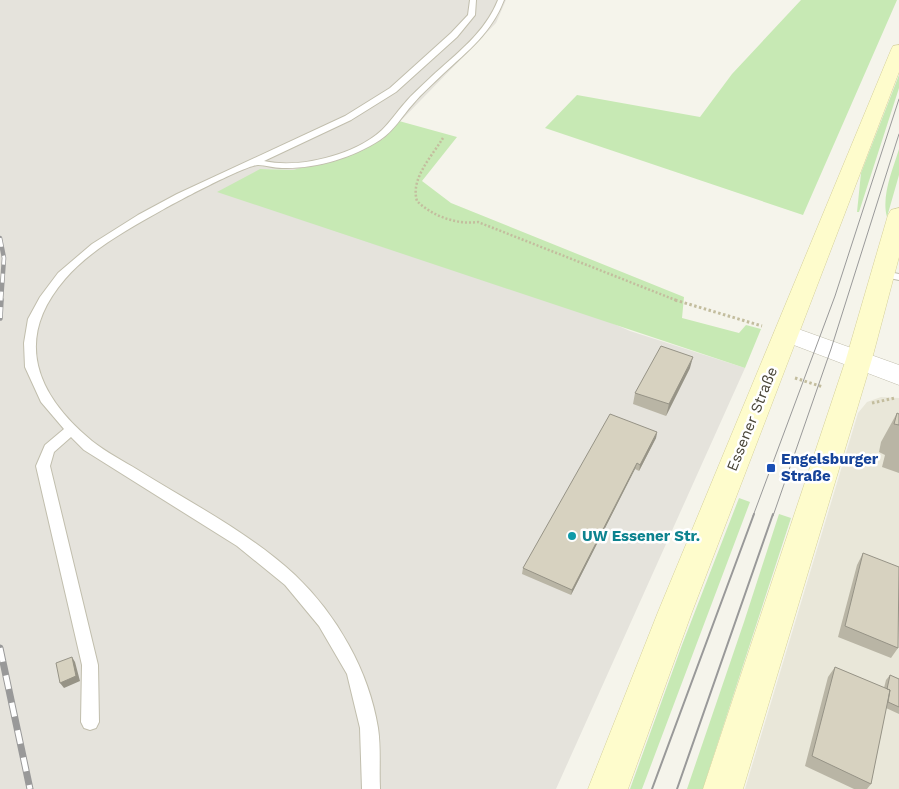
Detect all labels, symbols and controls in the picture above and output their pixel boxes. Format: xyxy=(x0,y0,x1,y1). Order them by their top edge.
street label: Essener Straße xyxy=(723,364,781,474)
place label: Engelsburger Straße xyxy=(781,450,879,485)
marker: Engelsburger Straße xyxy=(765,462,777,474)
place label: UW Essener Str. xyxy=(582,527,700,545)
marker: UW Essener Str. xyxy=(566,530,578,542)

